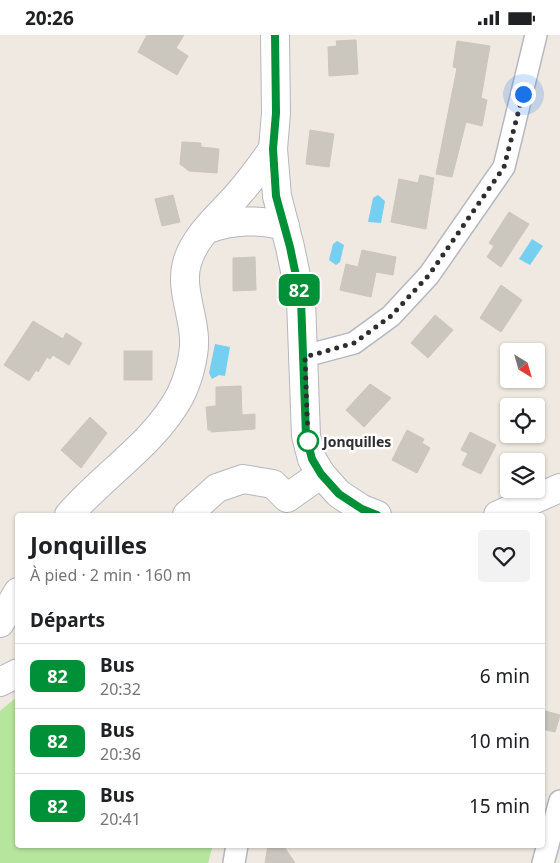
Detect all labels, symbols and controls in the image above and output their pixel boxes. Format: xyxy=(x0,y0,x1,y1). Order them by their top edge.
text: 20:26 xyxy=(25,5,74,31)
your location xyxy=(511,82,536,107)
line badge: 82 xyxy=(276,274,322,306)
text: 82 xyxy=(289,278,309,302)
north arrow xyxy=(500,343,545,387)
map controls xyxy=(500,343,545,498)
button: locate xyxy=(500,398,545,443)
marker: Jonquilles xyxy=(297,430,319,452)
place label: Jonquilles xyxy=(321,432,391,451)
button: layers xyxy=(500,453,545,498)
text: Jonquilles xyxy=(30,528,147,561)
button: heart xyxy=(478,530,530,582)
text: À pied · 2 min · 160 m xyxy=(30,564,191,586)
text: Départs xyxy=(30,607,105,633)
text: Bus xyxy=(100,652,135,678)
text: 6 min xyxy=(480,663,530,689)
text: 82 xyxy=(47,664,68,688)
text: 20:32 xyxy=(100,678,141,700)
text: Bus xyxy=(100,717,135,743)
text: 10 min xyxy=(469,728,530,754)
text: 82 xyxy=(47,729,68,753)
text: 20:36 xyxy=(100,743,141,765)
text: Bus xyxy=(100,782,135,808)
text: 15 min xyxy=(469,793,530,819)
text: 82 xyxy=(47,794,68,818)
text: 20:41 xyxy=(100,808,141,830)

